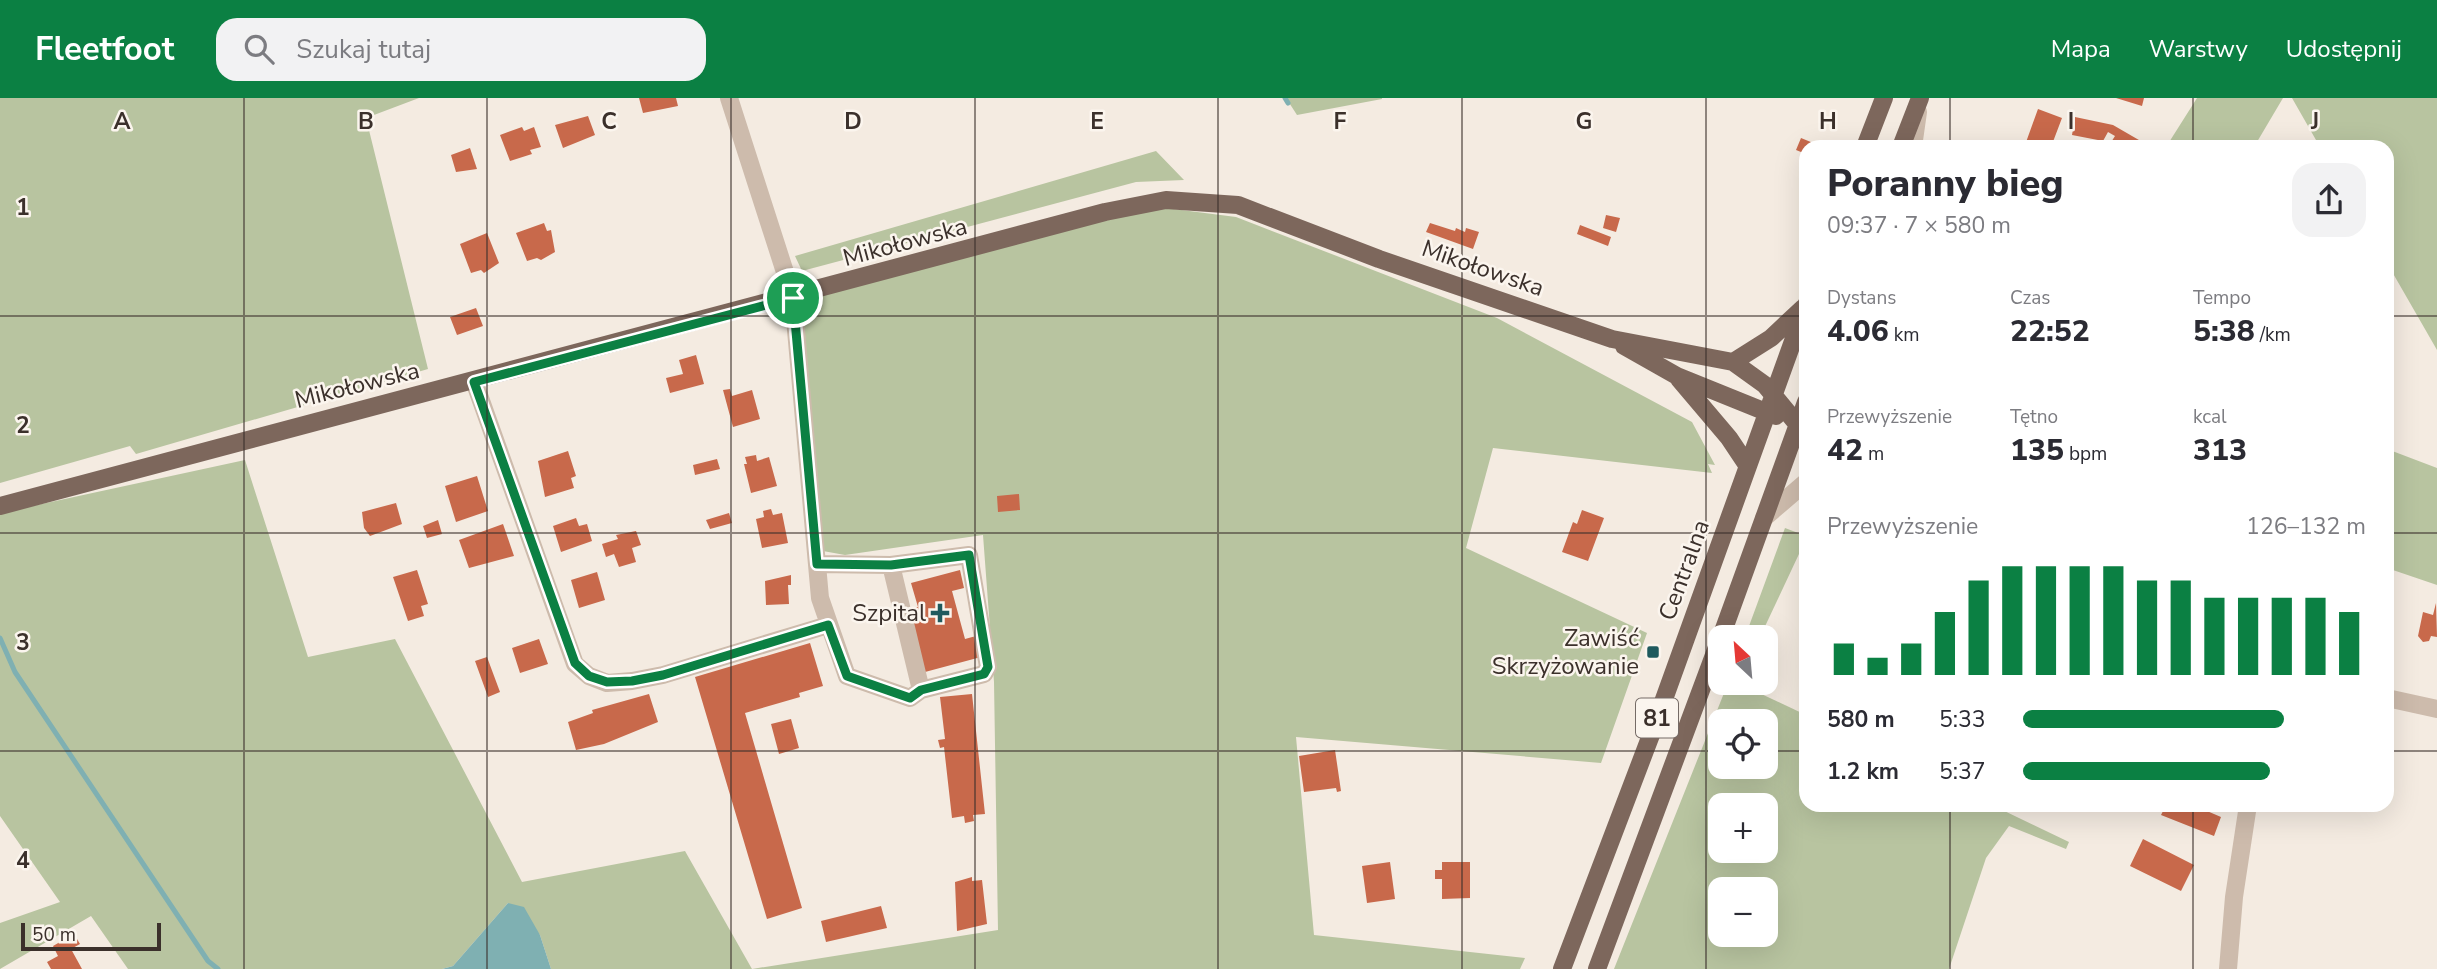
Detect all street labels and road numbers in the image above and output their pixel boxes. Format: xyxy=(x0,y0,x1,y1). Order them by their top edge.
street label: Mikołowska xyxy=(839,210,971,274)
street label: Mikołowska xyxy=(1418,232,1548,304)
street label: Mikołowska xyxy=(291,354,423,416)
street label: Centralna xyxy=(1651,515,1717,625)
road number: 81 xyxy=(1636,698,1678,738)

